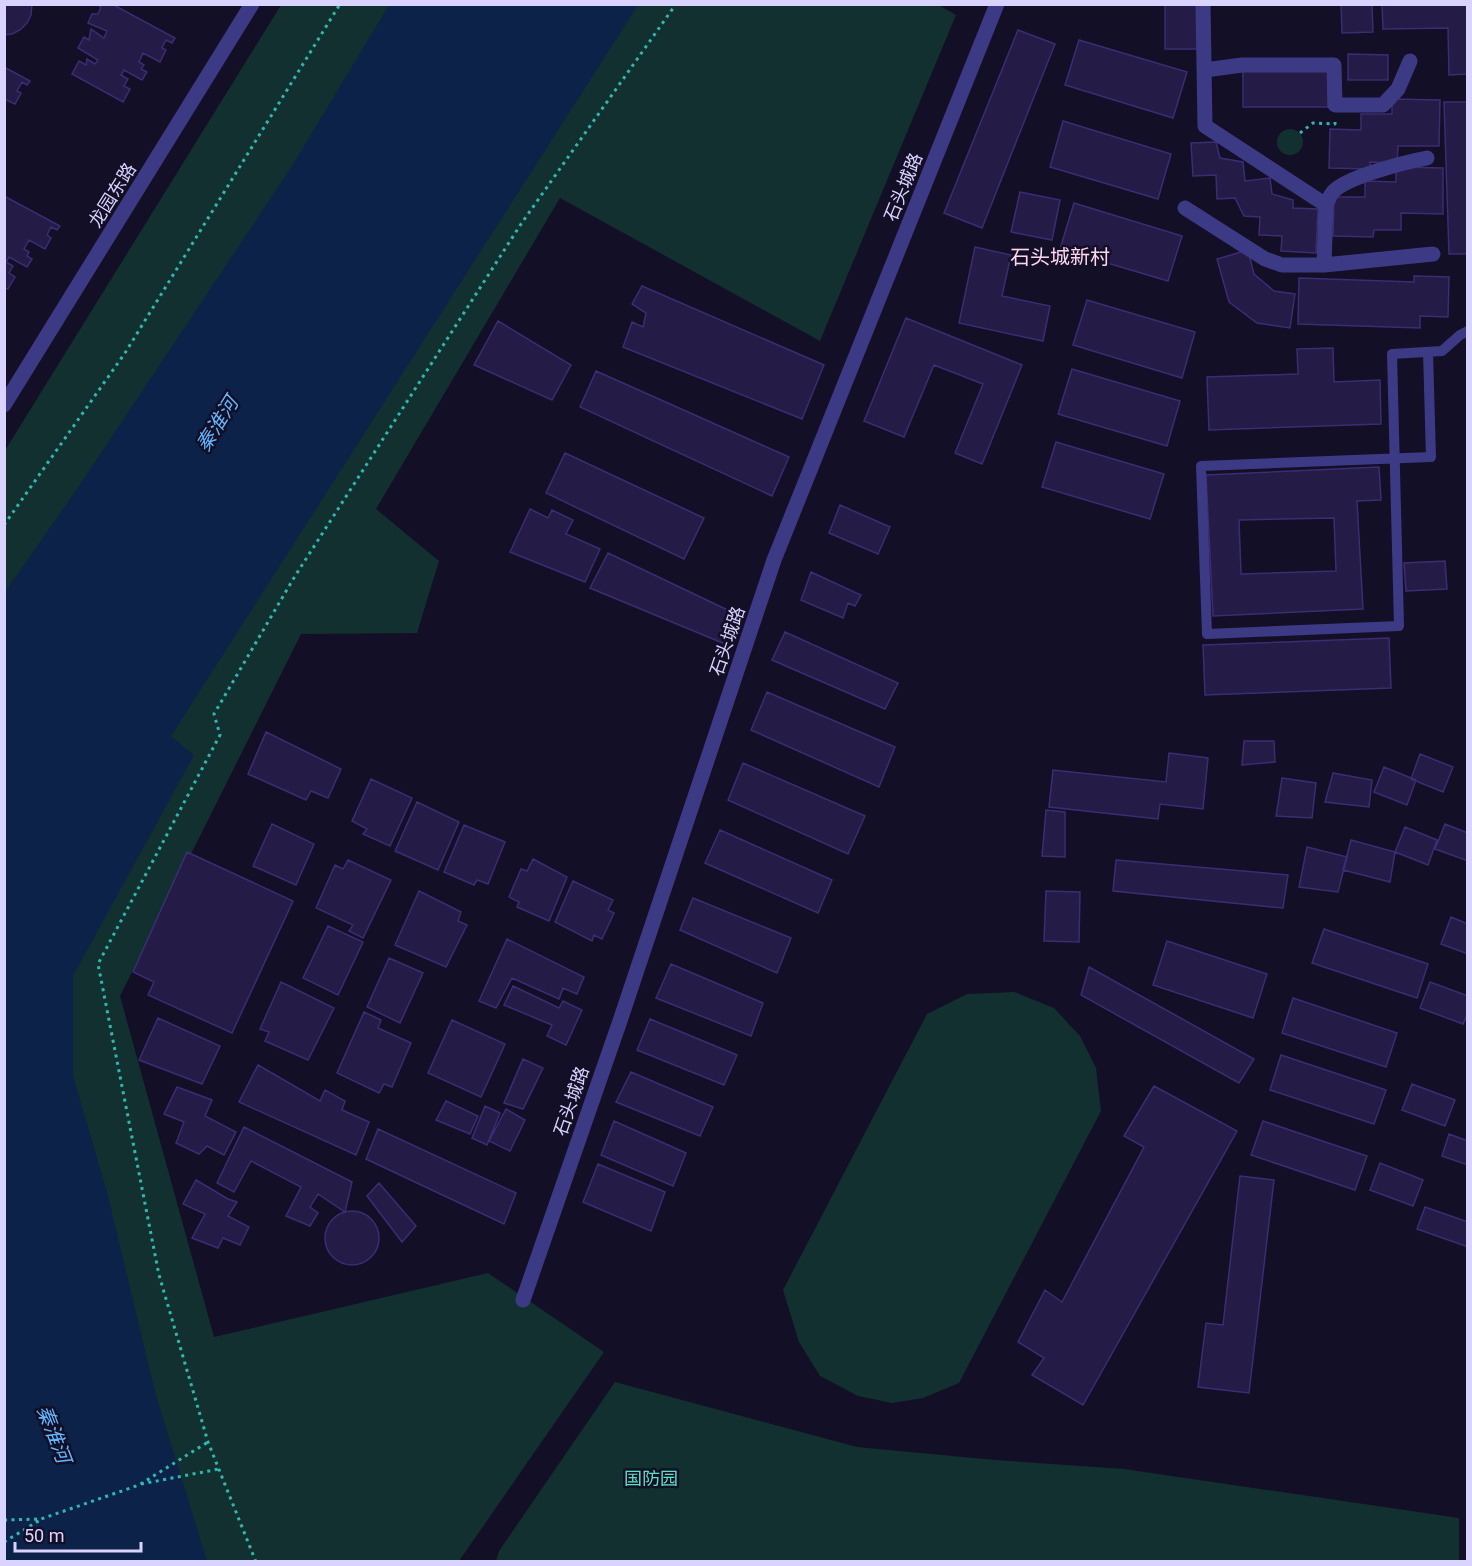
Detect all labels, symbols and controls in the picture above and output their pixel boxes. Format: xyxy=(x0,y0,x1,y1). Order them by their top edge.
street label: 石头城路 xyxy=(880,150,926,224)
street label: 龙园东路 xyxy=(84,159,140,231)
district label: 石头城新村 xyxy=(1010,245,1110,269)
water label: 秦淮河 xyxy=(191,389,245,456)
street label: 石头城路 xyxy=(705,604,749,678)
street label: 石头城路 xyxy=(549,1064,593,1138)
water label: 秦淮河 xyxy=(32,1402,77,1470)
park label: 国防园 xyxy=(624,1468,678,1489)
scale bar xyxy=(15,1515,141,1553)
text: 50 m xyxy=(24,1525,64,1546)

